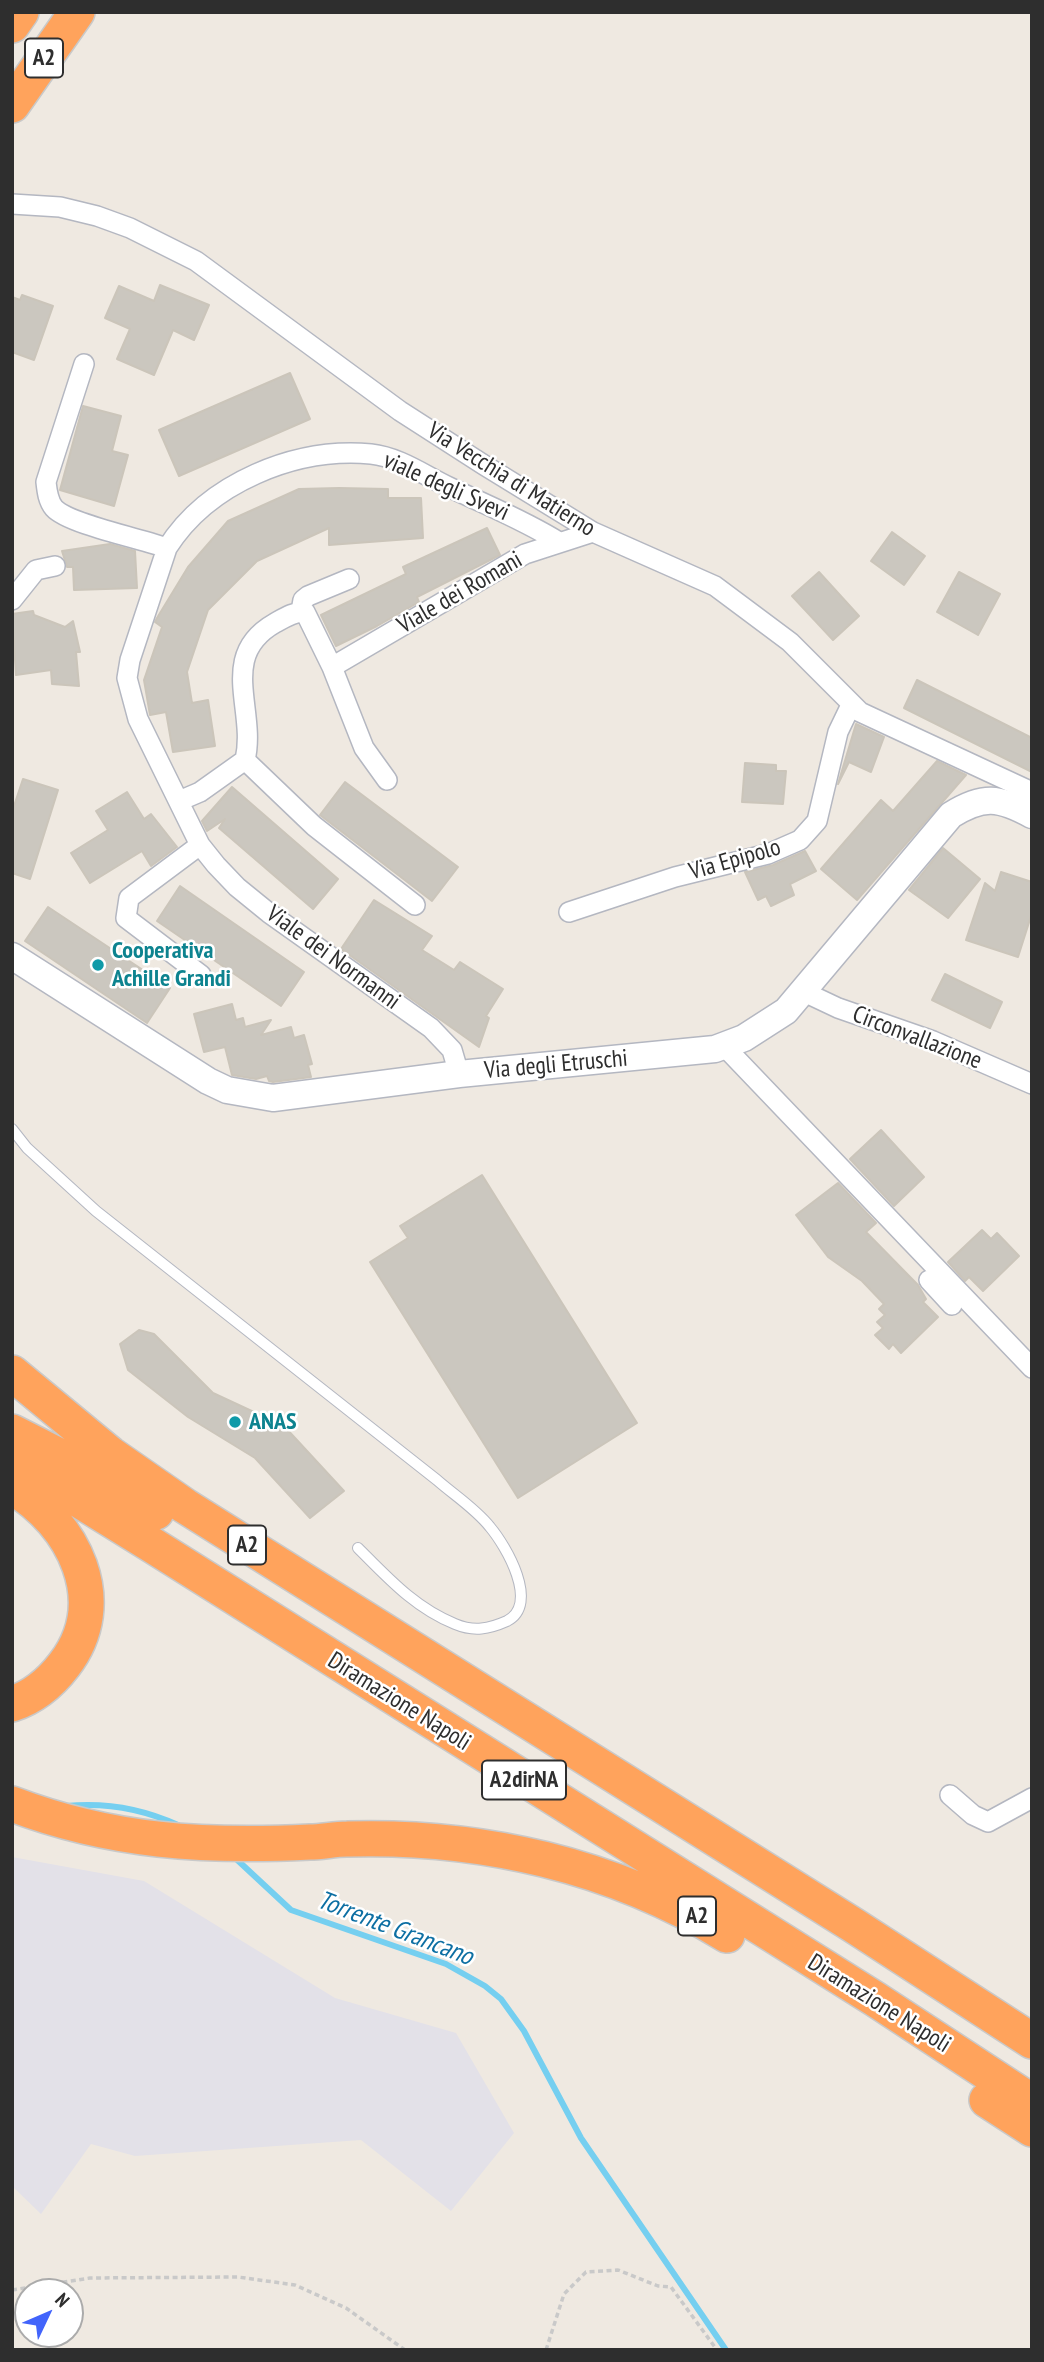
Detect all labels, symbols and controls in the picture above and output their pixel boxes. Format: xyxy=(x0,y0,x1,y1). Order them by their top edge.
road number: A2 xyxy=(25,39,63,78)
street label: Via Vecchia di Matierno xyxy=(422,417,600,543)
street label: viale degli Svevi xyxy=(379,446,513,528)
street label: Viale dei Romani xyxy=(393,546,527,640)
street label: Via Epipolo xyxy=(686,833,784,887)
street label: Viale dei Normanni xyxy=(260,900,406,1016)
place label: Cooperativa Achille Grandi xyxy=(112,937,231,993)
marker: Cooperativa Achille Grandi xyxy=(90,957,106,973)
street label: Circonvallazione xyxy=(848,1000,986,1076)
street label: Via degli Etruschi xyxy=(483,1044,629,1086)
place label: ANAS xyxy=(249,1408,297,1436)
marker: ANAS xyxy=(227,1414,243,1430)
road number: A2 xyxy=(228,1526,266,1564)
street label: Diramazione Napoli xyxy=(322,1647,476,1757)
road number: A2dirNA xyxy=(482,1760,566,1800)
water label: Torrente Grancano xyxy=(313,1885,477,1973)
road number: A2 xyxy=(678,1896,716,1936)
street label: Diramazione Napoli xyxy=(802,1949,956,2059)
north arrow xyxy=(14,2278,84,2348)
text: N xyxy=(50,2288,75,2312)

